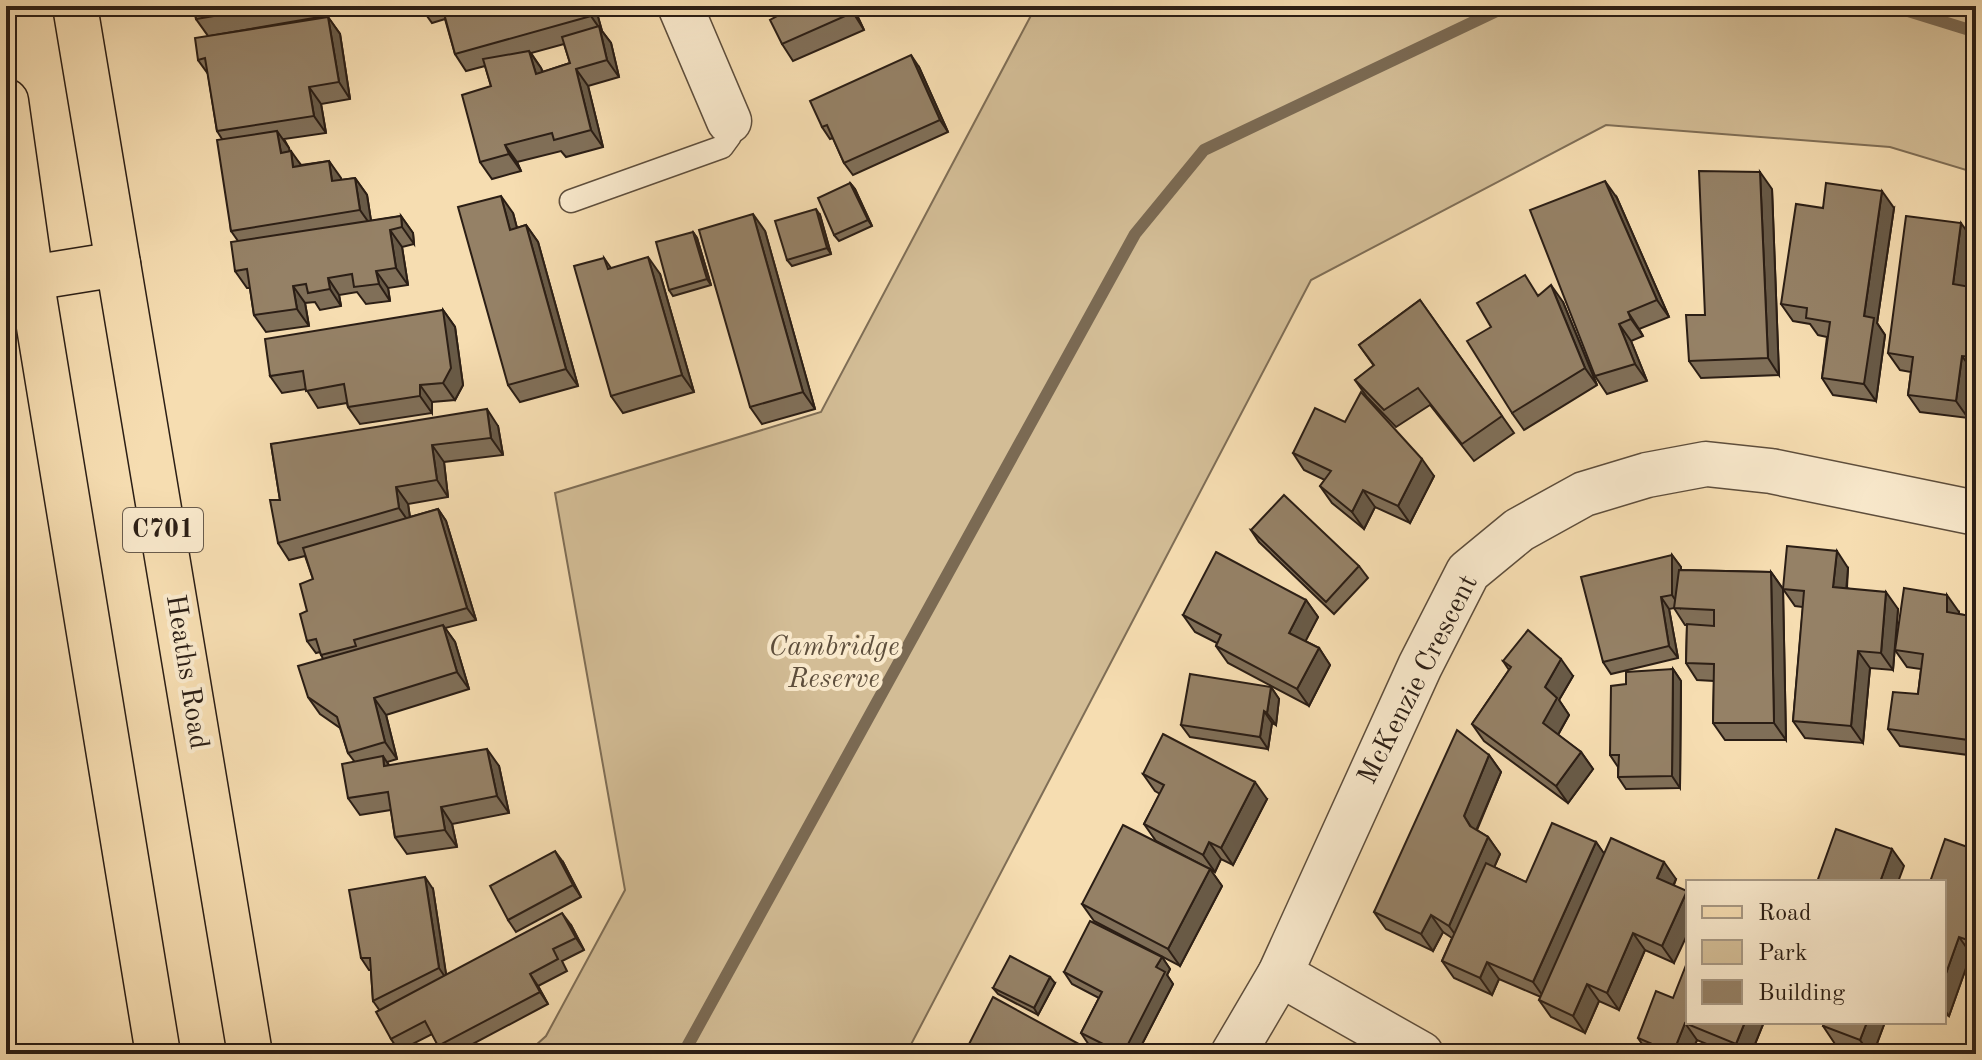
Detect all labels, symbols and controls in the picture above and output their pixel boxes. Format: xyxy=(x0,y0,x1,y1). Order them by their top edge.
road number: C701 xyxy=(123,508,203,552)
street label: McKenzie Crescent xyxy=(1354,571,1484,789)
street label: Heaths Road xyxy=(160,593,212,751)
park label: Cambridge Reserve xyxy=(769,634,899,694)
legend xyxy=(1686,880,1946,1024)
text: Road xyxy=(1758,902,1811,926)
text: Park xyxy=(1758,942,1807,966)
text: Building xyxy=(1758,982,1845,1006)

